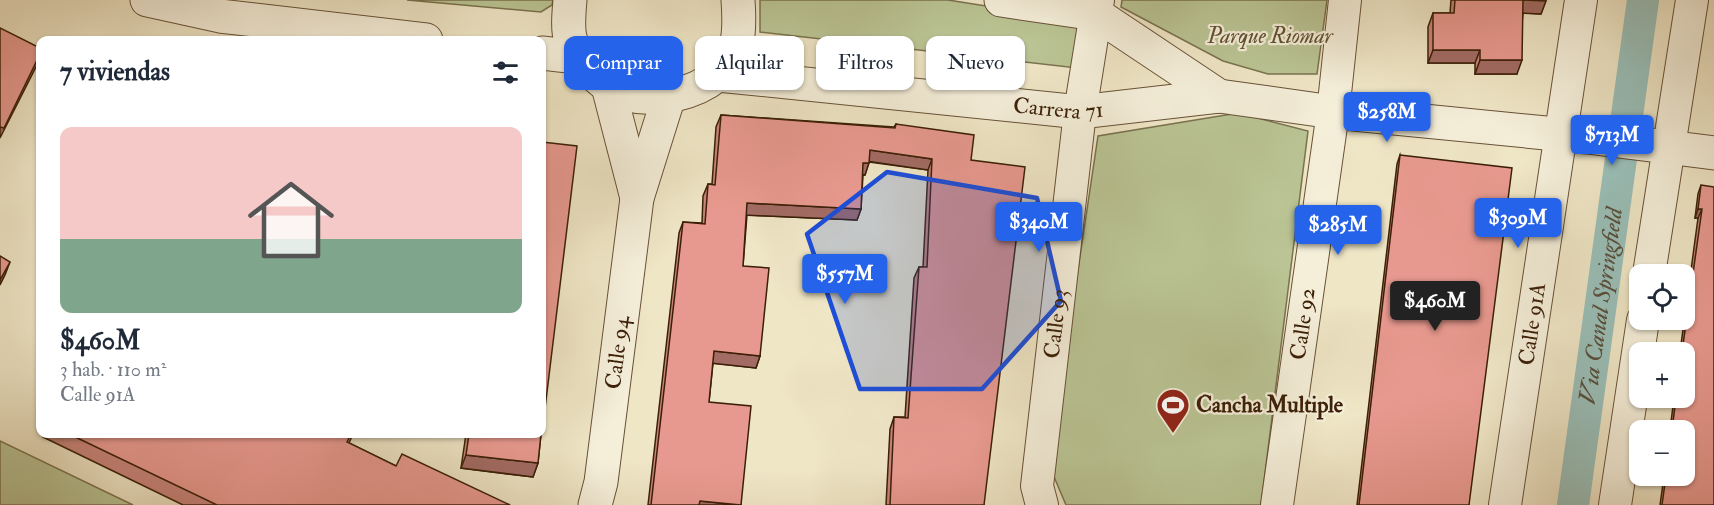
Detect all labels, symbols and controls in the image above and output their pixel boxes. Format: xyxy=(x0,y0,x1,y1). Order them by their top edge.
park label: Parque Riomar xyxy=(1206,22,1335,50)
chip: Comprar xyxy=(564,36,683,90)
chip: Alquilar xyxy=(695,36,804,90)
chip: Filtros xyxy=(816,36,914,90)
chip: Nuevo xyxy=(926,36,1025,90)
text: 7 viviendas xyxy=(60,56,170,88)
icon: filters xyxy=(489,56,522,89)
street label: Carrera 71 xyxy=(1012,91,1105,126)
pin: $258M xyxy=(1345,92,1429,143)
text: $258M xyxy=(1358,99,1416,124)
pin: $713M xyxy=(1570,115,1654,166)
text: $713M xyxy=(1585,122,1639,147)
icon: home xyxy=(237,166,345,274)
pin: $309M xyxy=(1476,198,1560,249)
pin: $340M xyxy=(997,202,1081,253)
water label: Via Canal Springfield xyxy=(1572,204,1630,406)
pin: $285M xyxy=(1296,205,1380,256)
text: $309M xyxy=(1489,205,1547,230)
text: $340M xyxy=(1009,209,1069,234)
text: $285M xyxy=(1309,212,1367,237)
pin: $557M xyxy=(803,254,887,305)
text: $557M xyxy=(816,261,874,286)
map controls xyxy=(1629,264,1695,486)
button: locate xyxy=(1629,264,1695,330)
pin: $460M xyxy=(1393,281,1477,332)
street label: Calle 91A xyxy=(1512,281,1552,367)
street label: Calle 92 xyxy=(1284,286,1322,362)
street label: Calle 93 xyxy=(1038,287,1074,360)
text: $460M xyxy=(1404,288,1466,313)
street label: Calle 94 xyxy=(599,314,636,391)
text: $460M xyxy=(60,325,140,357)
button: + xyxy=(1629,342,1695,408)
text: 3 hab. · 110 m² xyxy=(60,357,166,382)
text: Calle 91A xyxy=(60,382,136,407)
sports icon: Cancha Multiple xyxy=(1155,387,1191,434)
place label: Cancha Multiple xyxy=(1196,391,1344,420)
button: − xyxy=(1629,420,1695,486)

